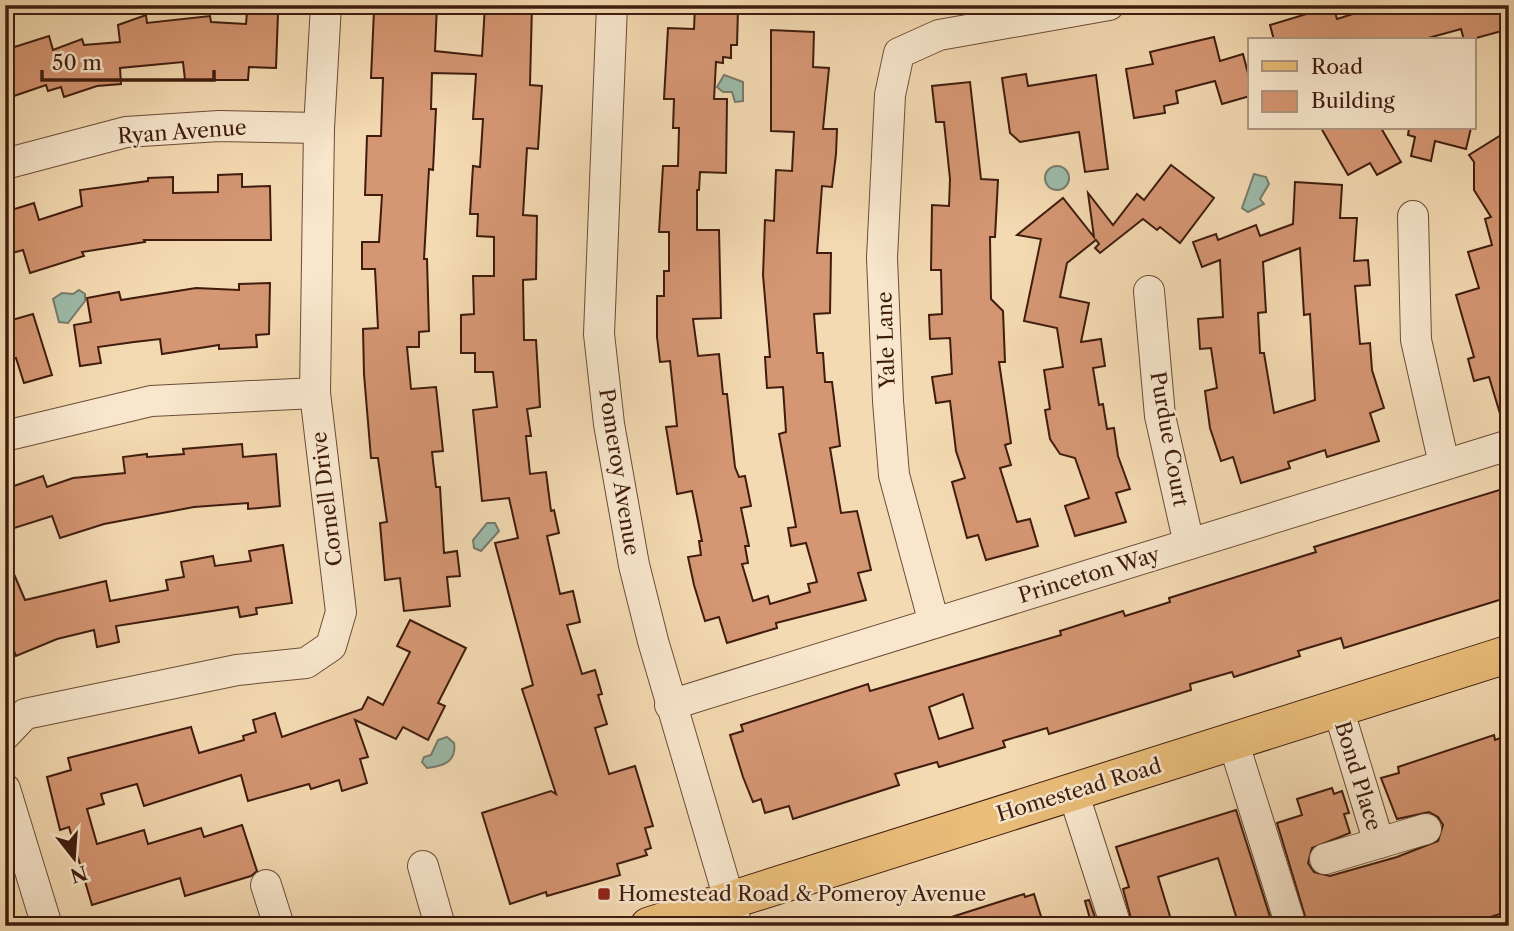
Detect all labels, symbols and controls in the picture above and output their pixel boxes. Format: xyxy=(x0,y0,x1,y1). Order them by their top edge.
scale bar xyxy=(42,38,214,82)
legend xyxy=(1248,38,1476,130)
text: 50 m xyxy=(52,50,102,75)
text: Road xyxy=(1311,54,1363,79)
text: Building xyxy=(1311,88,1396,113)
street label: Ryan Avenue xyxy=(117,115,247,148)
street label: Yale Lane xyxy=(871,291,900,390)
street label: Purdue Court xyxy=(1145,369,1194,509)
street label: Pomeroy Avenue xyxy=(594,387,645,557)
street label: Cornell Drive xyxy=(306,430,347,568)
street label: Princeton Way xyxy=(1015,541,1163,608)
street label: Bond Place xyxy=(1330,718,1387,834)
street label: Homestead Road xyxy=(993,752,1165,827)
north arrow xyxy=(38,822,108,892)
text: N xyxy=(68,860,90,887)
place label: Homestead Road & Pomeroy Avenue xyxy=(618,881,986,906)
marker: Homestead Road & Pomeroy Avenue xyxy=(596,886,612,902)

